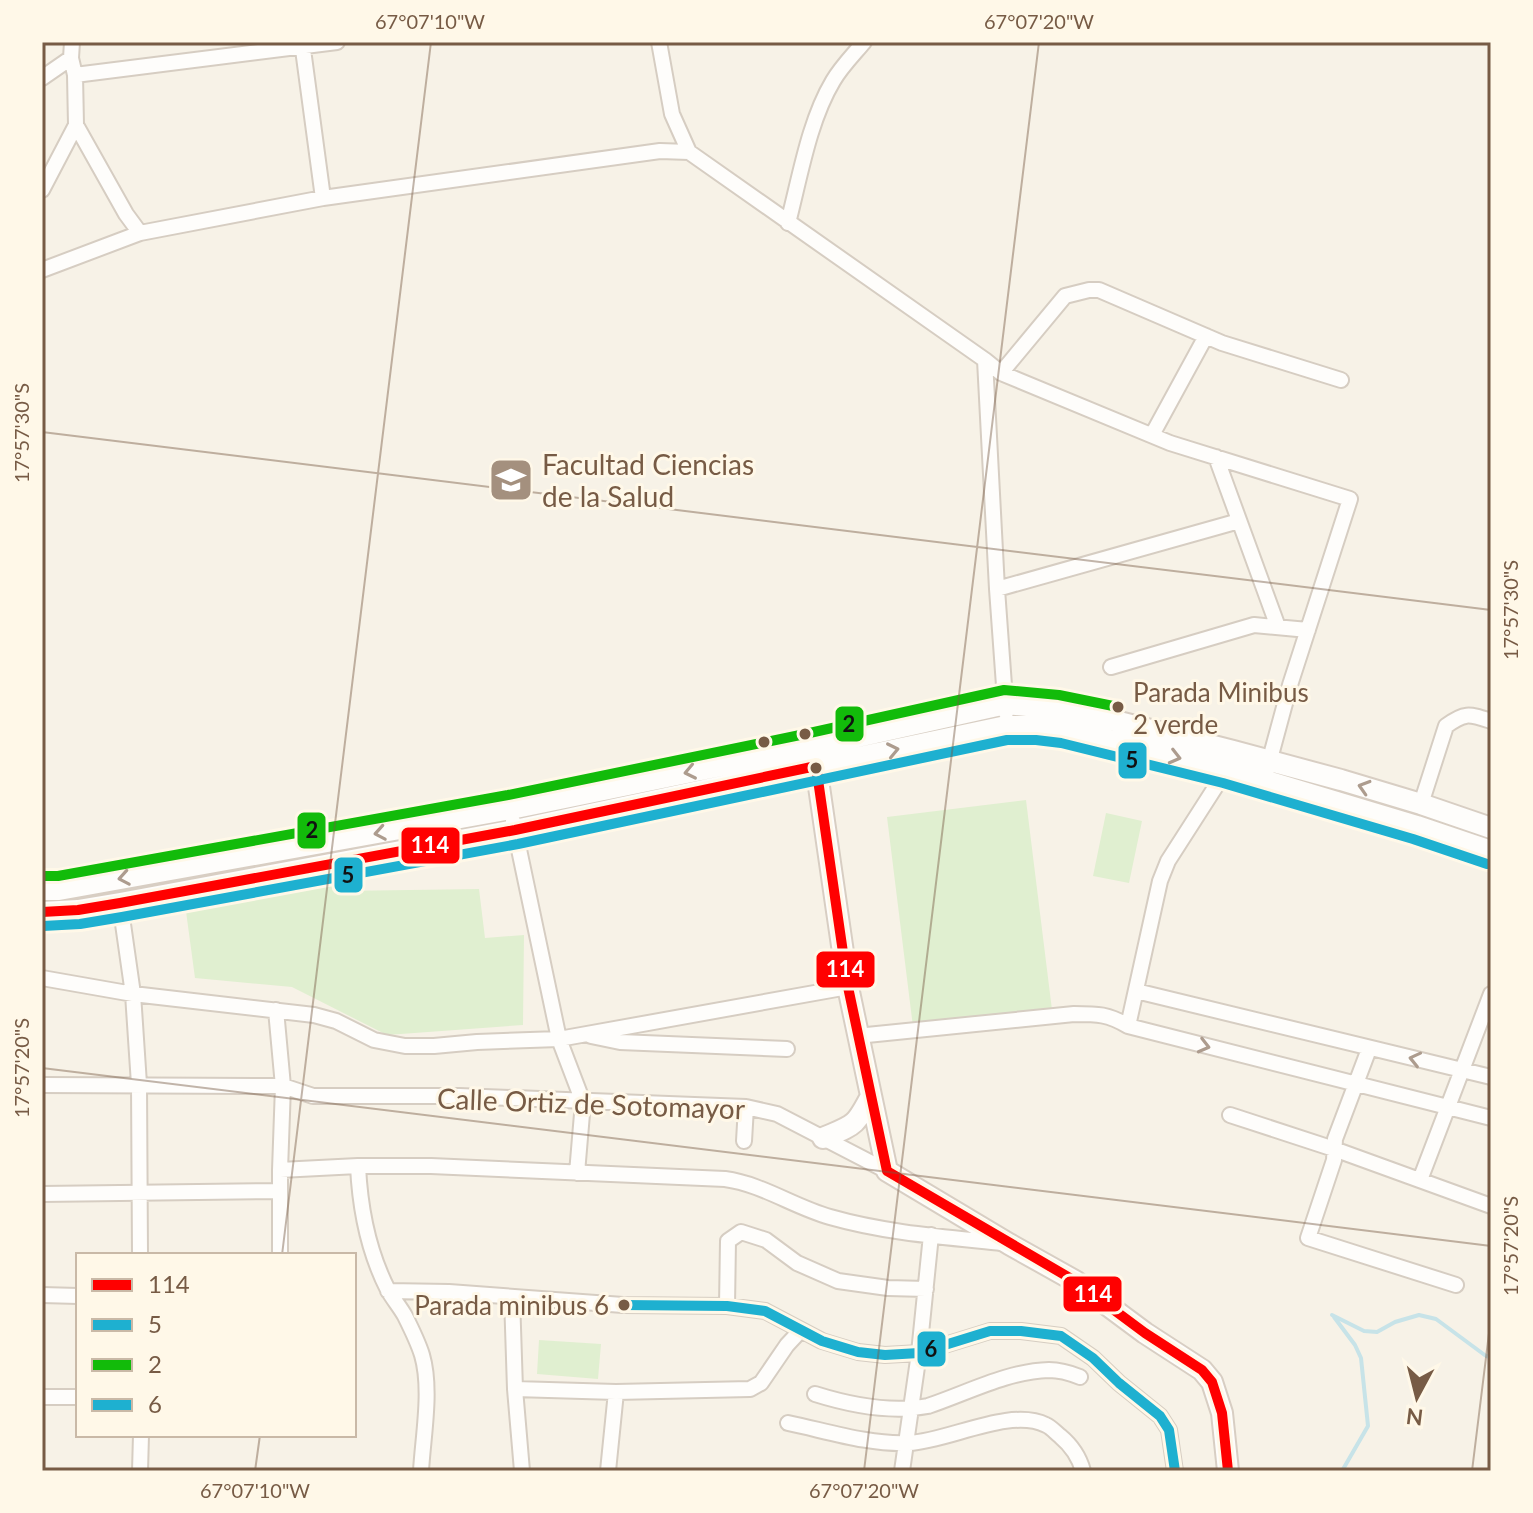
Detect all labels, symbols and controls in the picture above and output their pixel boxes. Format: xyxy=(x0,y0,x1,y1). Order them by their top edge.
text: 67°07'10"W xyxy=(375,9,485,33)
text: 67°07'20"W xyxy=(984,9,1094,33)
text: 17°57'30"S xyxy=(9,383,33,483)
place label: Facultad Ciencias de la Salud xyxy=(542,447,754,513)
school or university icon: Facultad Ciencias de la Salud xyxy=(487,456,535,504)
text: 17°57'30"S xyxy=(1498,560,1522,660)
place label: Parada Minibus 2 verde xyxy=(1133,676,1309,740)
marker: Parada Minibus 2 verde xyxy=(1110,699,1126,715)
line badge: 2 xyxy=(834,705,865,743)
text: 2 xyxy=(843,710,855,737)
unlabelled marker xyxy=(797,726,813,742)
unlabelled marker xyxy=(756,734,772,750)
line badge: 5 xyxy=(1117,741,1148,780)
one-way arrow xyxy=(886,742,899,759)
text: 5 xyxy=(1126,746,1138,773)
one-way arrow xyxy=(1167,747,1181,764)
unlabelled marker xyxy=(808,760,824,776)
one-way arrow xyxy=(683,763,697,780)
one-way arrow xyxy=(1357,780,1371,796)
line badge: 2 xyxy=(296,811,327,850)
text: 2 xyxy=(306,816,318,843)
one-way arrow xyxy=(373,823,387,840)
line badge: 114 xyxy=(400,826,461,865)
text: 114 xyxy=(411,831,449,858)
line badge: 5 xyxy=(333,856,364,894)
text: 5 xyxy=(342,861,354,888)
one-way arrow xyxy=(117,869,131,886)
line badge: 114 xyxy=(815,950,876,989)
text: 114 xyxy=(826,955,864,982)
text: 17°57'20"S xyxy=(9,1018,33,1118)
one-way arrow xyxy=(1196,1036,1210,1053)
one-way arrow xyxy=(1409,1051,1422,1068)
street label: Calle Ortiz de Sotomayor xyxy=(436,1081,746,1125)
text: 17°57'20"S xyxy=(1498,1196,1522,1296)
legend xyxy=(76,1253,356,1437)
text: 114 xyxy=(148,1269,190,1298)
line badge: 114 xyxy=(1062,1275,1123,1313)
text: 114 xyxy=(1074,1280,1112,1307)
place label: Parada minibus 6 xyxy=(414,1289,609,1321)
marker: Parada minibus 6 xyxy=(616,1297,632,1313)
text: 5 xyxy=(148,1309,162,1338)
line badge: 6 xyxy=(916,1330,947,1368)
text: 6 xyxy=(925,1335,938,1362)
text: 2 xyxy=(148,1349,162,1378)
north arrow xyxy=(1377,1357,1457,1437)
text: 6 xyxy=(148,1389,162,1418)
text: N xyxy=(1404,1403,1425,1432)
text: 67°07'10"W xyxy=(200,1478,310,1502)
text: 67°07'20"W xyxy=(809,1478,919,1502)

